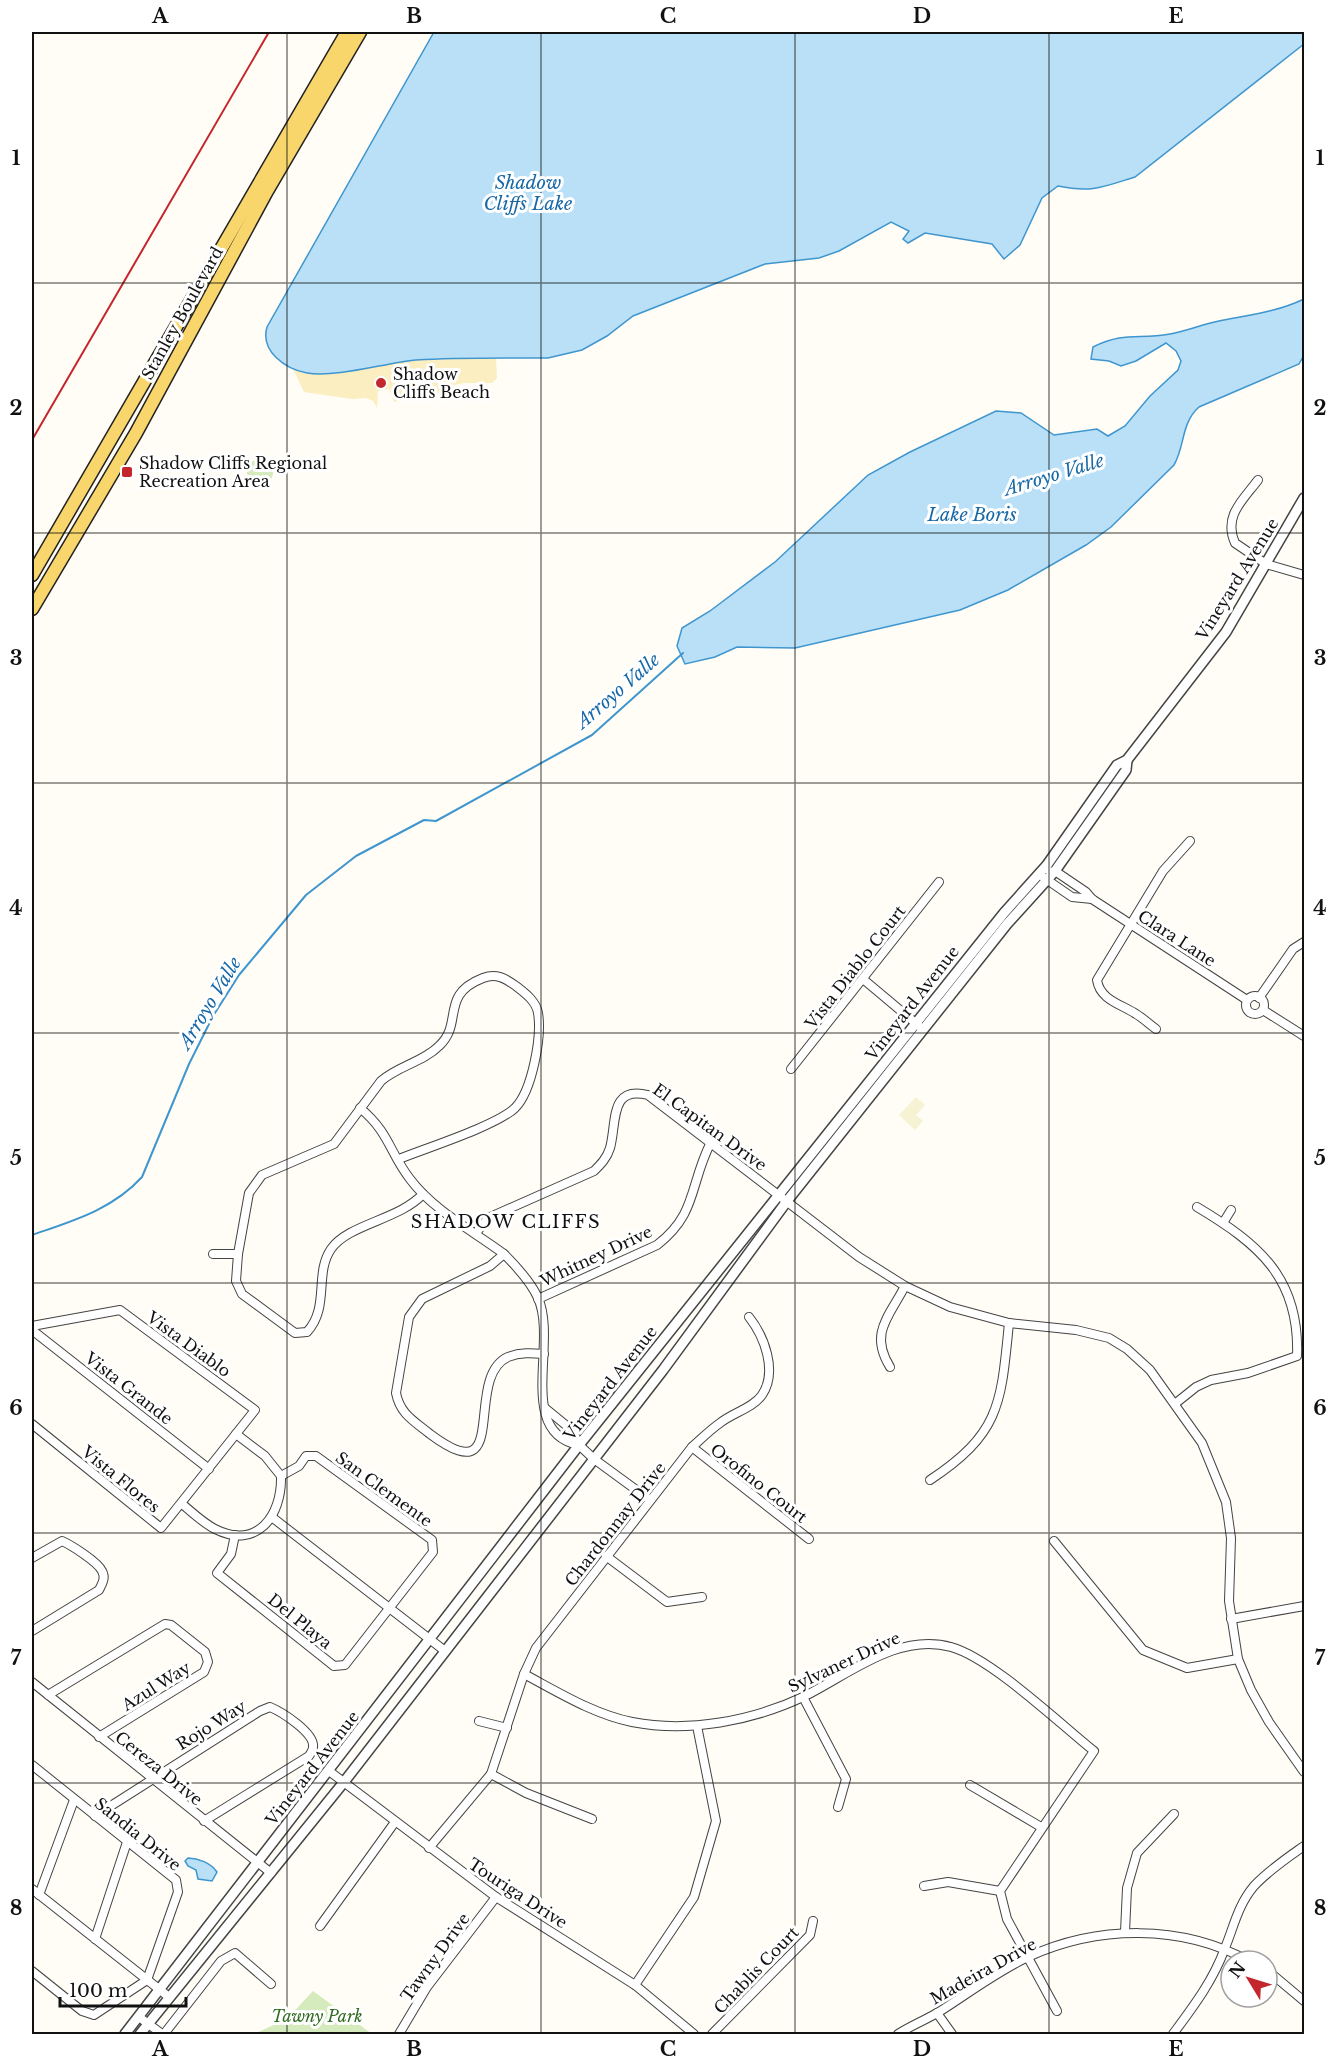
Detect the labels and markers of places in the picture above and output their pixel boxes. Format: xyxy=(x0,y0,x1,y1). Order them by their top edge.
place label: Shadow Cliffs Beach xyxy=(393,364,490,402)
marker: Shadow Cliffs Beach xyxy=(374,376,388,390)
place label: Shadow Cliffs Regional Recreation Area xyxy=(139,453,327,491)
marker: Shadow Cliffs Regional Recreation Area xyxy=(120,465,134,479)

